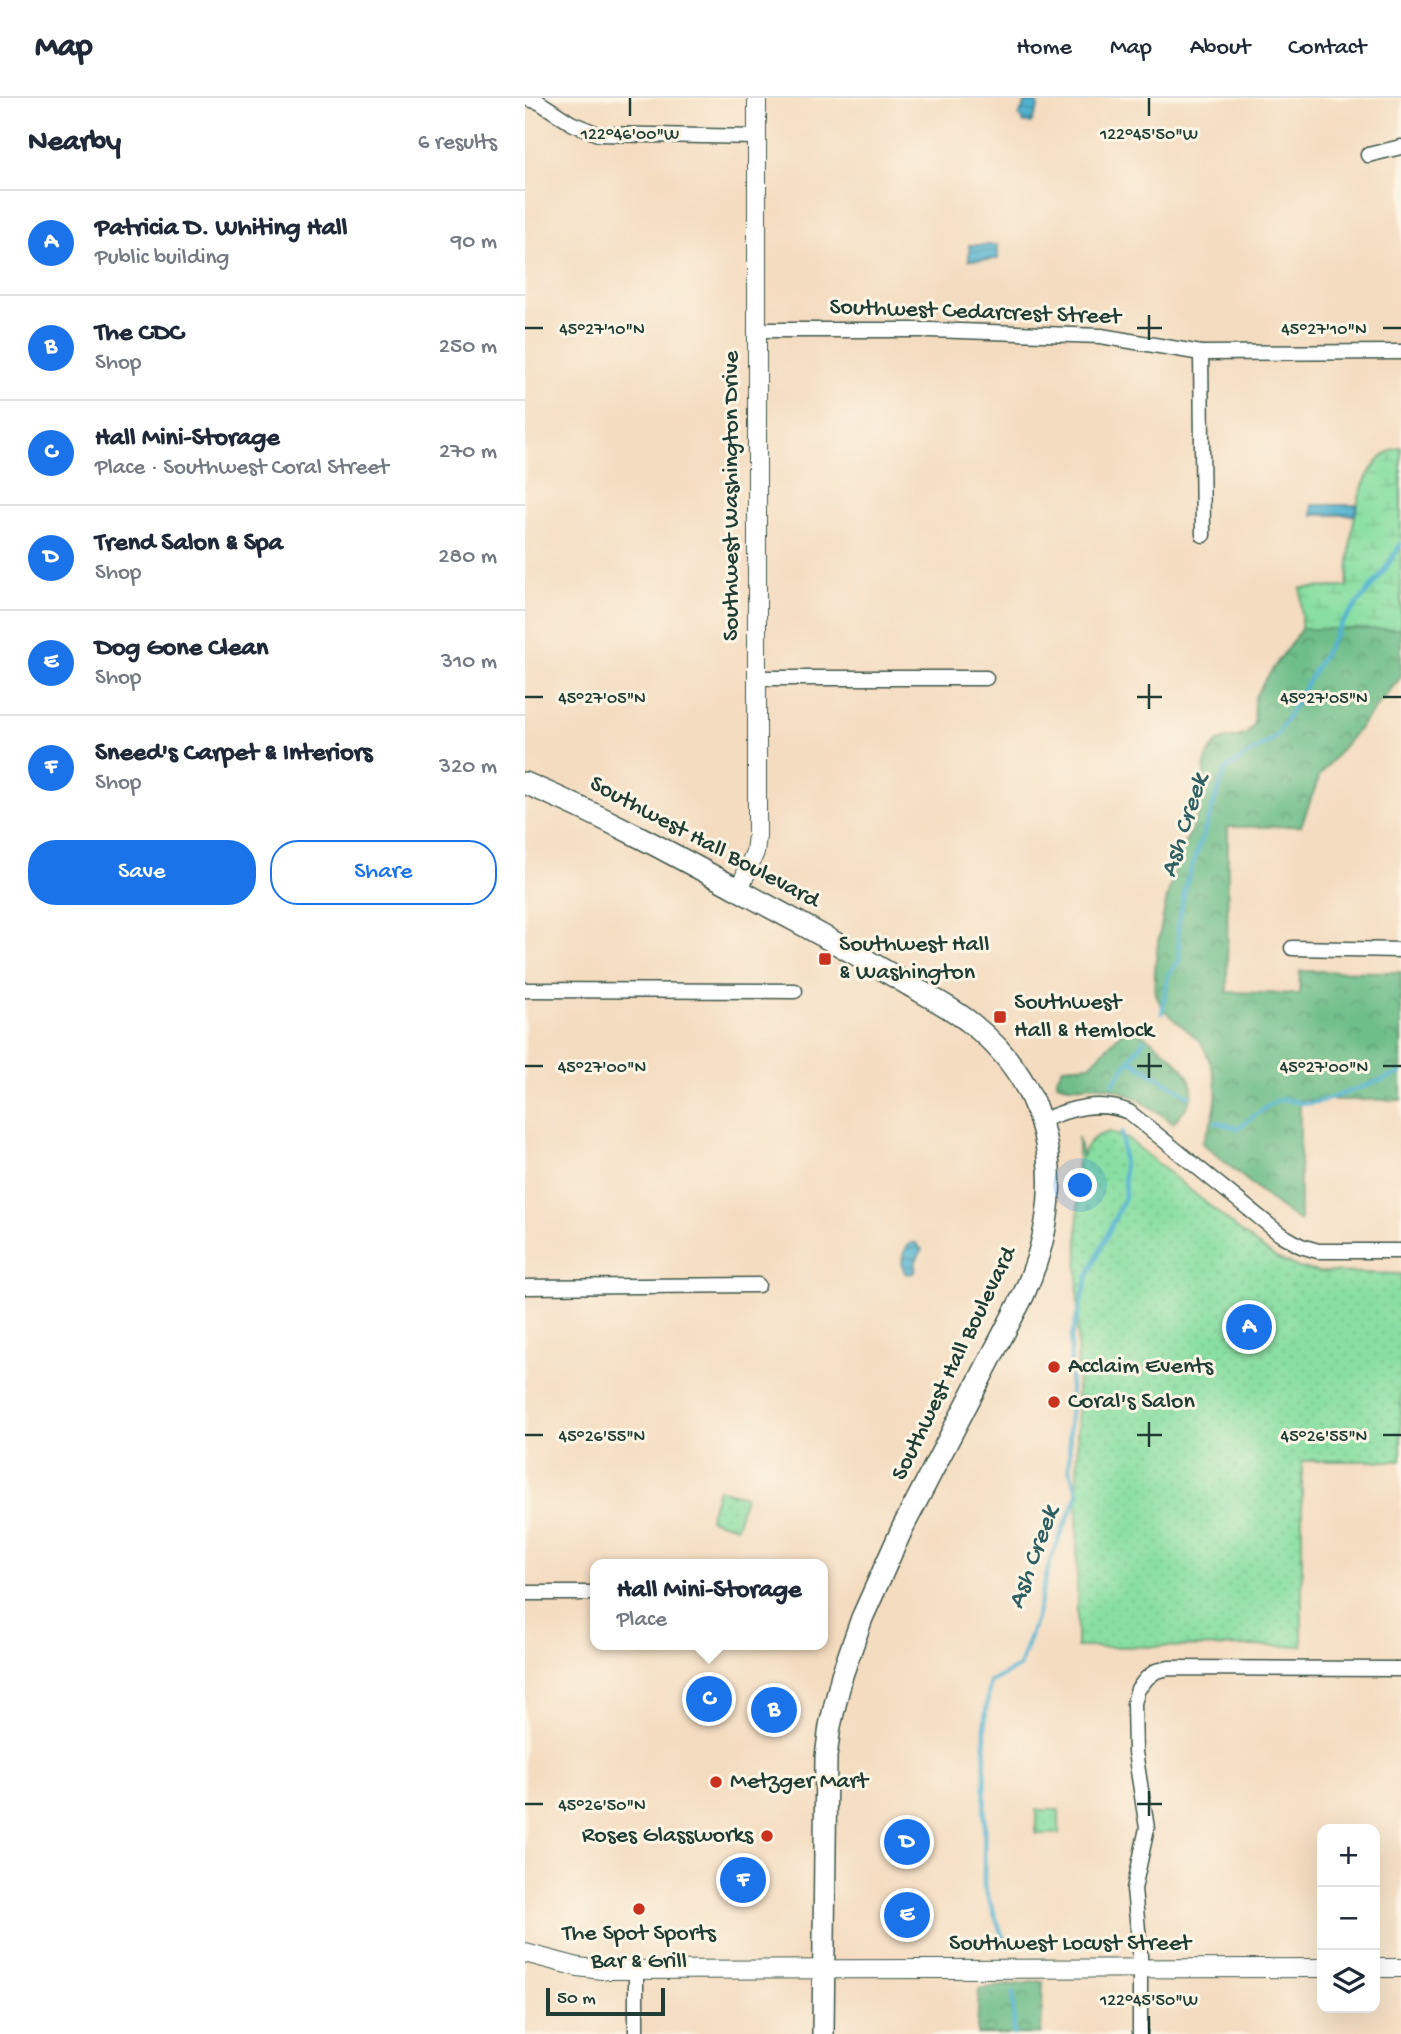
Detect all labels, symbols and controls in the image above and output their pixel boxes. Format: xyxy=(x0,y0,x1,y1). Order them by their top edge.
text: Map xyxy=(35,29,92,67)
text: Home xyxy=(1016,34,1072,63)
text: Map xyxy=(1110,34,1152,63)
text: About xyxy=(1190,34,1250,63)
text: Contact xyxy=(1288,34,1366,63)
text: 122°46'00"W xyxy=(580,125,679,146)
text: 122°45'50"W xyxy=(1099,125,1198,146)
text: Nearby xyxy=(28,126,121,161)
text: 6 results xyxy=(418,130,497,157)
text: Patricia D. Whiting Hall xyxy=(95,214,348,245)
text: A xyxy=(44,229,58,256)
text: 90 m xyxy=(451,229,497,256)
text: Public building xyxy=(95,245,229,272)
street label: Southwest Cedarcrest Street xyxy=(829,293,1123,333)
text: The CDC xyxy=(95,319,184,350)
text: 45°27'10"N xyxy=(559,320,645,341)
text: 45°27'10"N xyxy=(1281,320,1367,341)
text: B xyxy=(45,334,57,361)
text: 250 m xyxy=(439,334,497,361)
text: Shop xyxy=(95,350,141,377)
street label: Southwest Washington Drive xyxy=(718,350,747,641)
text: Hall Mini-Storage xyxy=(95,424,280,455)
text: C xyxy=(45,439,57,466)
text: 270 m xyxy=(439,439,497,466)
text: Place · Southwest Coral Street xyxy=(95,455,389,482)
text: Trend Salon & Spa xyxy=(95,529,283,560)
text: D xyxy=(44,544,59,571)
text: 280 m xyxy=(438,544,497,571)
text: Shop xyxy=(95,560,141,587)
text: Dog Gone Clean xyxy=(95,634,268,665)
text: E xyxy=(44,649,58,676)
text: 310 m xyxy=(441,649,497,676)
text: Shop xyxy=(95,665,141,692)
text: 45°27'05"N xyxy=(558,689,646,710)
text: 45°27'05"N xyxy=(1280,689,1368,710)
text: Sneed's Carpet & Interiors xyxy=(95,739,372,770)
text: F xyxy=(45,754,57,781)
text: 320 m xyxy=(439,754,497,781)
water label: Ash Creek xyxy=(1155,768,1218,882)
text: Shop xyxy=(95,770,141,797)
street label: Southwest Hall Boulevard xyxy=(584,770,826,917)
button: Save xyxy=(28,840,256,905)
button: Share xyxy=(270,840,497,905)
place label: Southwest Hall & Washington xyxy=(839,931,989,988)
marker: Southwest Hall & Washington xyxy=(817,951,833,967)
place label: Southwest Hall & Hemlock xyxy=(1014,989,1156,1046)
marker: Southwest Hall & Hemlock xyxy=(992,1009,1008,1025)
text: 45°27'00"N xyxy=(558,1058,646,1079)
text: 45°27'00"N xyxy=(1280,1058,1368,1079)
your location xyxy=(1063,1168,1097,1202)
street label: Southwest Hall Boulevard xyxy=(886,1241,1025,1486)
pin: A xyxy=(1226,1301,1272,1353)
place label: Acclaim Events xyxy=(1068,1353,1214,1382)
marker: Acclaim Events xyxy=(1046,1359,1062,1375)
place label: Coral's Salon xyxy=(1068,1388,1195,1417)
marker: Coral's Salon xyxy=(1046,1394,1062,1410)
text: 45°26'55"N xyxy=(559,1427,645,1448)
text: 45°26'55"N xyxy=(1281,1427,1367,1448)
water label: Ash Creek xyxy=(1002,1500,1069,1613)
popup xyxy=(590,1559,828,1650)
text: Hall Mini-Storage xyxy=(617,1576,801,1607)
text: Place xyxy=(617,1607,667,1634)
pin: C xyxy=(686,1673,732,1725)
pin: B xyxy=(751,1684,797,1736)
place label: Metzger Mart xyxy=(730,1768,870,1797)
marker: Metzger Mart xyxy=(708,1774,724,1790)
text: 45°26'50"N xyxy=(558,1796,646,1817)
pin: D xyxy=(884,1816,930,1868)
place label: Roses Glassworks xyxy=(582,1822,754,1851)
map controls xyxy=(1317,1824,1380,2013)
button: + xyxy=(1317,1824,1380,1887)
marker: Roses Glassworks xyxy=(759,1828,775,1844)
pin: F xyxy=(720,1854,766,1906)
button: − xyxy=(1317,1887,1380,1950)
pin: E xyxy=(884,1889,930,1941)
marker: The Spot Sports Bar & Grill xyxy=(631,1901,647,1917)
place label: The Spot Sports Bar & Grill xyxy=(560,1920,717,1977)
street label: Southwest Locust Street xyxy=(949,1930,1193,1959)
button: layers xyxy=(1317,1950,1380,2013)
scale bar xyxy=(546,1985,665,2017)
text: 50 m xyxy=(557,1988,596,2011)
text: 122°45'50"W xyxy=(1099,1991,1198,2012)

